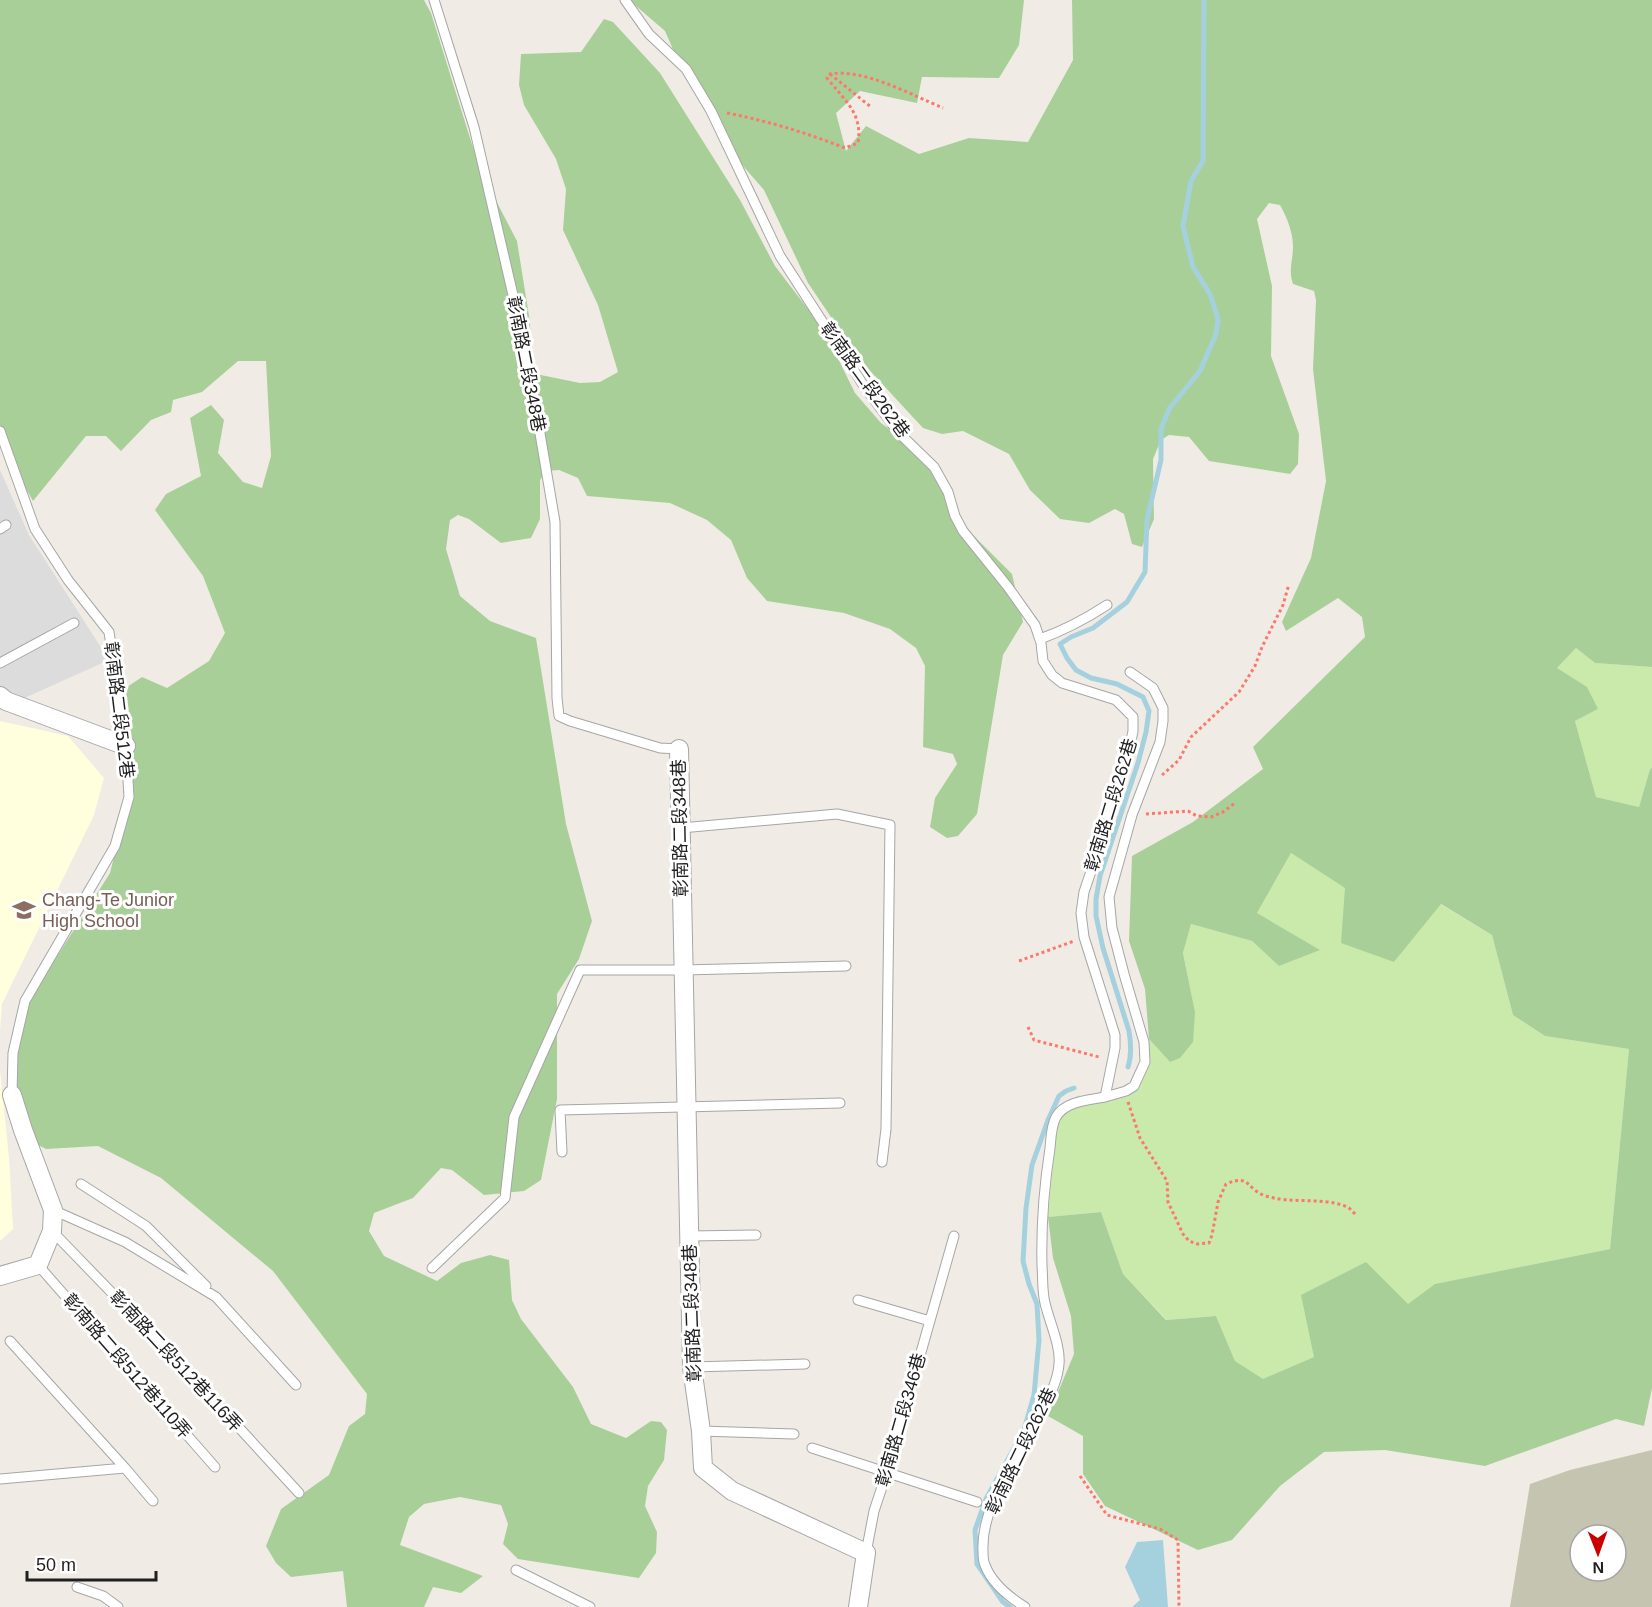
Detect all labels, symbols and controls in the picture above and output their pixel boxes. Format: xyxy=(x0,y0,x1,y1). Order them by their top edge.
street label: 彰南路二段348巷 xyxy=(503,294,549,434)
street label: 彰南路二段262巷 xyxy=(816,318,914,442)
street label: 彰南路二段512巷 xyxy=(101,640,137,780)
street label: 彰南路二段262巷 xyxy=(1081,736,1141,874)
street label: 彰南路二段348巷 xyxy=(669,759,691,897)
place label: Chang-Te Junior High School xyxy=(42,890,174,931)
school or university icon: Chang-Te Junior High School xyxy=(11,897,37,923)
street label: 彰南路二段348巷 xyxy=(680,1244,704,1382)
street label: 彰南路二段512巷116弄 xyxy=(106,1287,246,1435)
street label: 彰南路二段512巷110弄 xyxy=(59,1290,195,1442)
street label: 彰南路二段346巷 xyxy=(872,1351,930,1489)
street label: 彰南路二段262巷 xyxy=(982,1385,1060,1517)
north arrow xyxy=(1568,1523,1628,1583)
scale bar xyxy=(27,1544,156,1582)
text: 50 m xyxy=(36,1555,76,1575)
text: N xyxy=(1592,1559,1604,1576)

